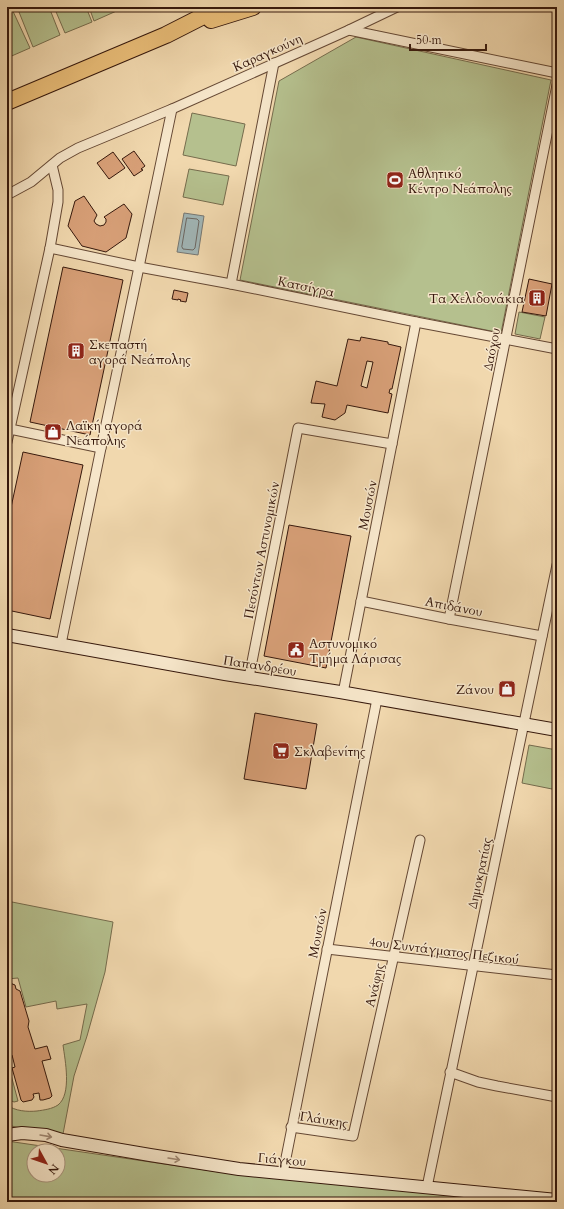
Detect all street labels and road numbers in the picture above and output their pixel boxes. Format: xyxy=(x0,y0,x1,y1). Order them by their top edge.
street label: Καραγκούνη xyxy=(230,30,305,76)
street label: Κατσίγρα xyxy=(276,272,336,302)
street label: Δαόχου xyxy=(479,326,505,372)
street label: Μουσών xyxy=(354,479,382,532)
street label: Πεσόντων Αστυνομικών xyxy=(240,480,284,620)
street label: Απιδάνου xyxy=(424,593,484,621)
street label: Παπανδρέου xyxy=(222,651,298,681)
street label: Δημοκρατίας xyxy=(464,835,496,911)
street label: Μουσών xyxy=(304,907,332,960)
street label: 4ου Συντάγματος Πεζικού xyxy=(368,933,520,969)
street label: Ανάφης xyxy=(361,961,389,1009)
street label: Γλάυκης xyxy=(298,1107,350,1133)
street label: Γιάγκου xyxy=(257,1149,307,1171)

